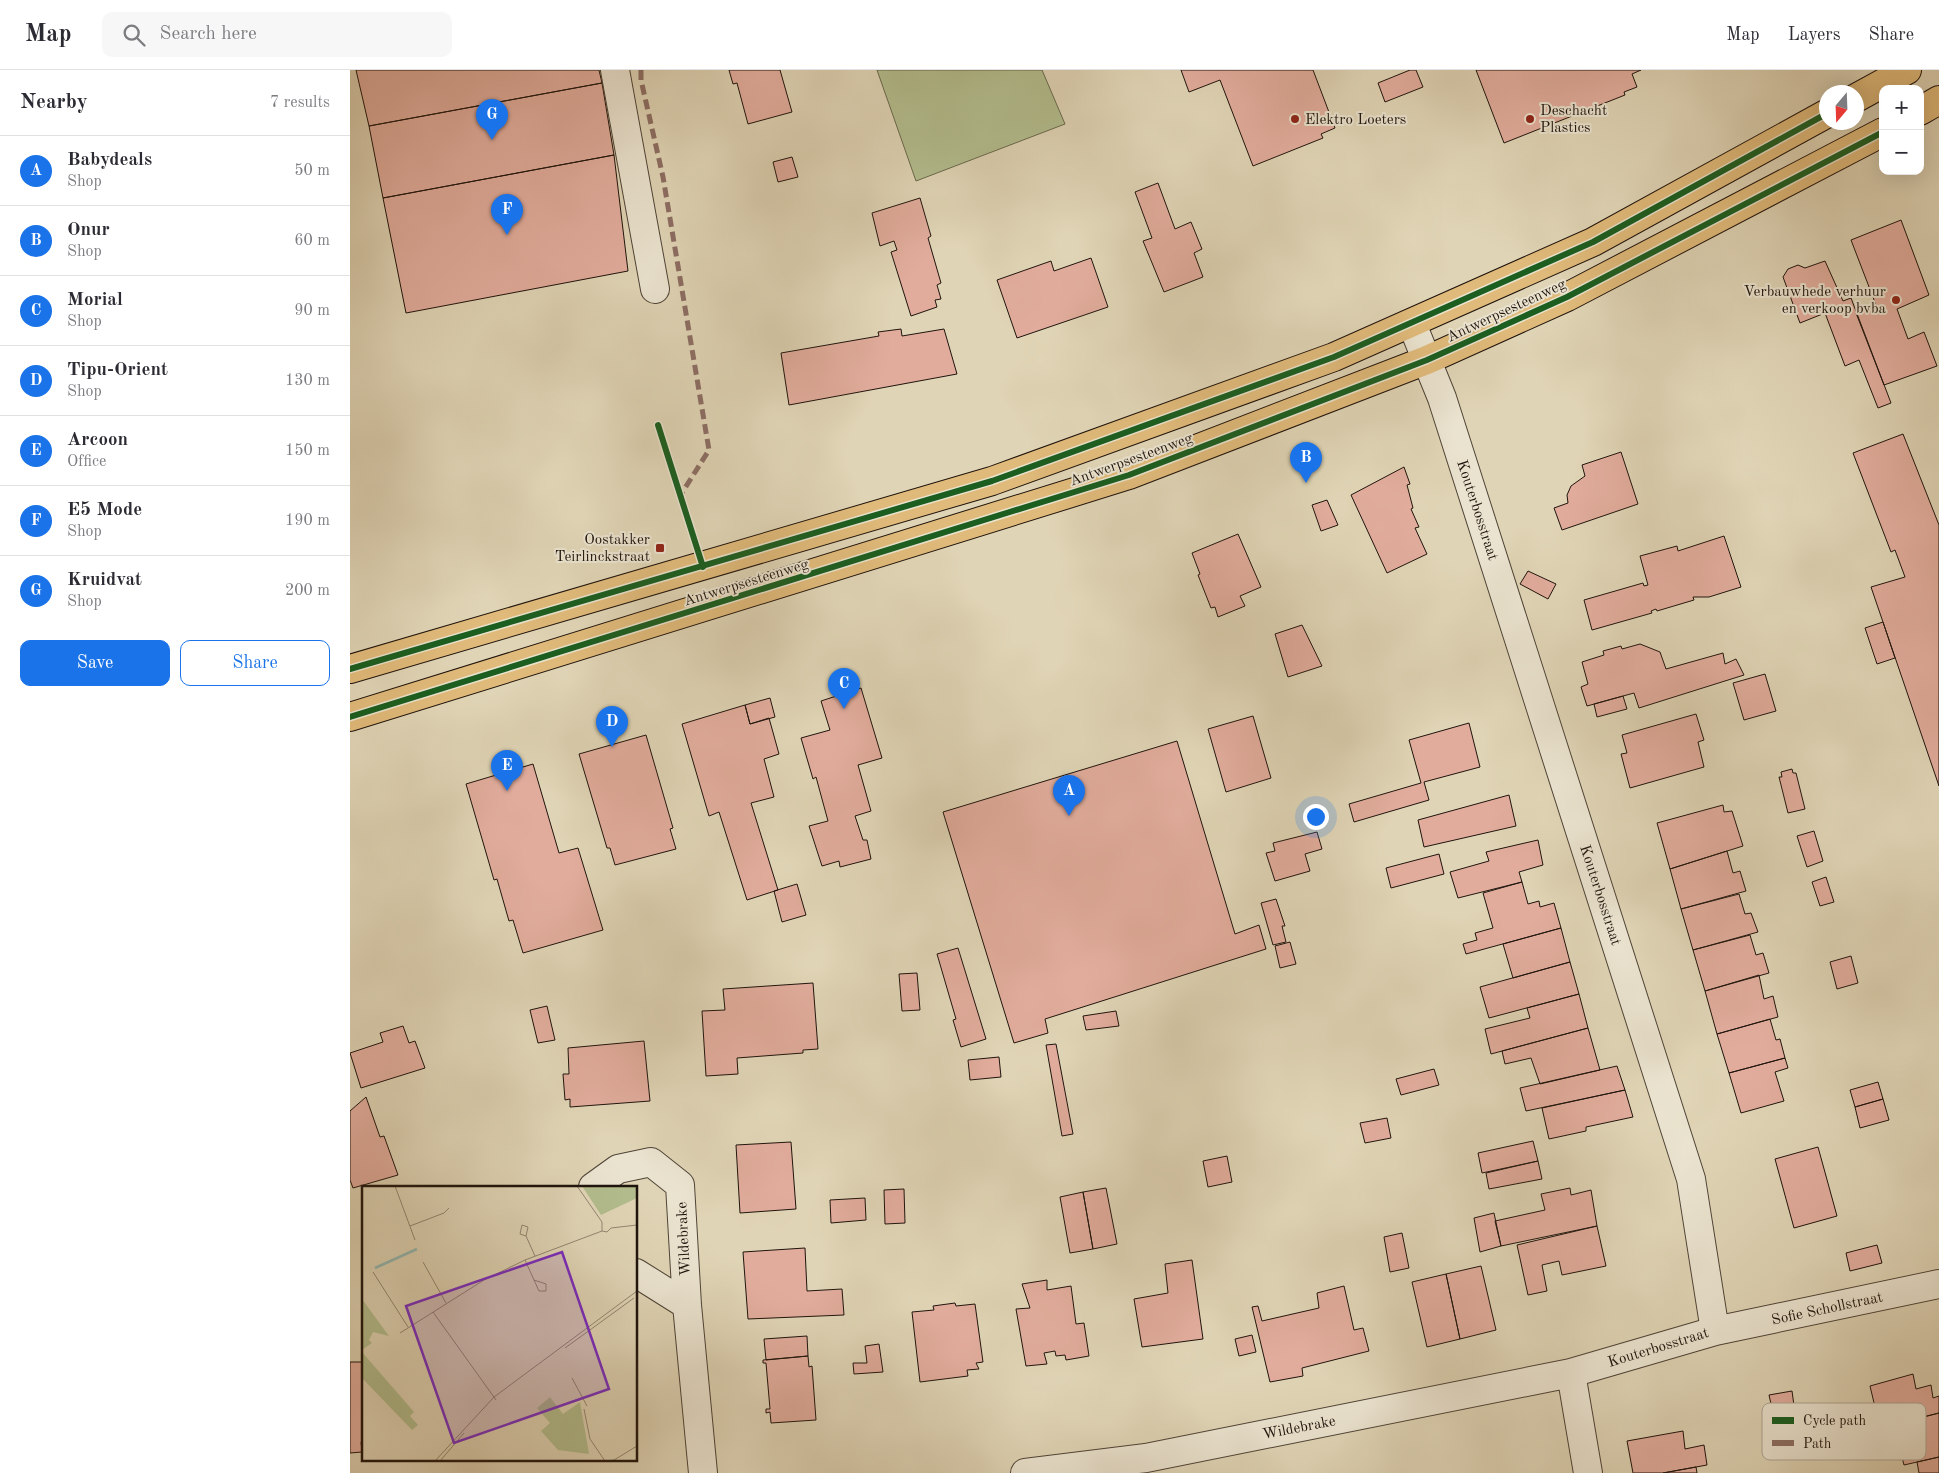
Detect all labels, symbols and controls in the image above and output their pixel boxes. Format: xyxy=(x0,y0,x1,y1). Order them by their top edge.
search box xyxy=(102,12,452,57)
icon: search xyxy=(120,21,148,49)
text: Map xyxy=(25,23,72,47)
text: Search here xyxy=(160,25,257,44)
text: Map xyxy=(1726,26,1760,44)
text: Layers xyxy=(1788,26,1840,44)
text: Share xyxy=(1868,26,1914,44)
north arrow xyxy=(1819,85,1864,130)
map controls xyxy=(1879,85,1924,175)
button: + xyxy=(1879,85,1924,130)
text: Nearby xyxy=(20,92,88,113)
text: 7 results xyxy=(270,95,330,111)
pin: G xyxy=(476,99,508,140)
place label: Deschacht Plastics xyxy=(1540,104,1607,136)
marker: Elektro Loeters xyxy=(1289,113,1301,125)
place label: Elektro Loeters xyxy=(1305,113,1406,128)
marker: Deschacht Plastics xyxy=(1524,113,1536,125)
button: − xyxy=(1879,130,1924,175)
text: Babydeals xyxy=(67,151,152,170)
text: A xyxy=(30,163,42,179)
text: 50 m xyxy=(294,163,330,179)
text: Shop xyxy=(67,174,102,190)
pin: F xyxy=(491,194,523,235)
text: Onur xyxy=(67,221,110,240)
text: B xyxy=(30,233,42,249)
text: 60 m xyxy=(294,233,330,249)
text: Shop xyxy=(67,244,102,260)
street label: Antwerpsesteenweg xyxy=(1445,277,1569,346)
place label: Verbauwhede verhuur en verkoop bvba xyxy=(1743,285,1887,317)
text: Morial xyxy=(67,291,123,310)
marker: Verbauwhede verhuur en verkoop bvba xyxy=(1890,294,1902,306)
text: C xyxy=(31,303,41,319)
text: 90 m xyxy=(294,303,330,319)
text: Shop xyxy=(67,314,102,330)
text: Tipu-Orient xyxy=(67,361,168,380)
text: D xyxy=(30,373,42,389)
text: 130 m xyxy=(285,373,330,389)
text: Shop xyxy=(67,384,102,400)
text: Arcoon xyxy=(67,431,128,450)
street label: Antwerpsesteenweg xyxy=(1068,431,1195,490)
pin: B xyxy=(1290,442,1322,483)
text: E xyxy=(30,443,42,459)
text: 150 m xyxy=(285,443,330,459)
text: Office xyxy=(67,454,106,470)
street label: Kouterbosstraat xyxy=(1453,458,1500,563)
text: E5 Mode xyxy=(67,501,142,520)
text: F xyxy=(31,513,41,529)
text: 190 m xyxy=(285,513,330,529)
text: Shop xyxy=(67,524,102,540)
place label: Oostakker Teirlinckstraat xyxy=(555,533,650,565)
marker: Oostakker Teirlinckstraat xyxy=(654,542,666,554)
street label: Antwerpsesteenweg xyxy=(682,557,811,610)
text: Kruidvat xyxy=(67,571,142,590)
text: G xyxy=(30,583,42,599)
text: 200 m xyxy=(285,583,330,599)
text: Shop xyxy=(67,594,102,610)
button: Save xyxy=(20,640,170,686)
button: Share xyxy=(180,640,330,686)
pin: C xyxy=(828,668,860,709)
pin: D xyxy=(596,706,628,747)
pin: E xyxy=(491,750,523,791)
pin: A xyxy=(1053,775,1085,816)
your location xyxy=(1303,804,1329,830)
street label: Kouterbosstraat xyxy=(1576,843,1623,948)
inset map xyxy=(362,1186,638,1460)
street label: Wildebrake xyxy=(675,1201,694,1276)
street label: Sofie Schollstraat xyxy=(1770,1290,1884,1329)
street label: Kouterbosstraat xyxy=(1606,1326,1711,1371)
legend xyxy=(1762,1403,1926,1460)
street label: Wildebrake xyxy=(1261,1414,1337,1443)
text: Cycle path xyxy=(1803,1414,1866,1428)
text: Path xyxy=(1803,1437,1832,1451)

